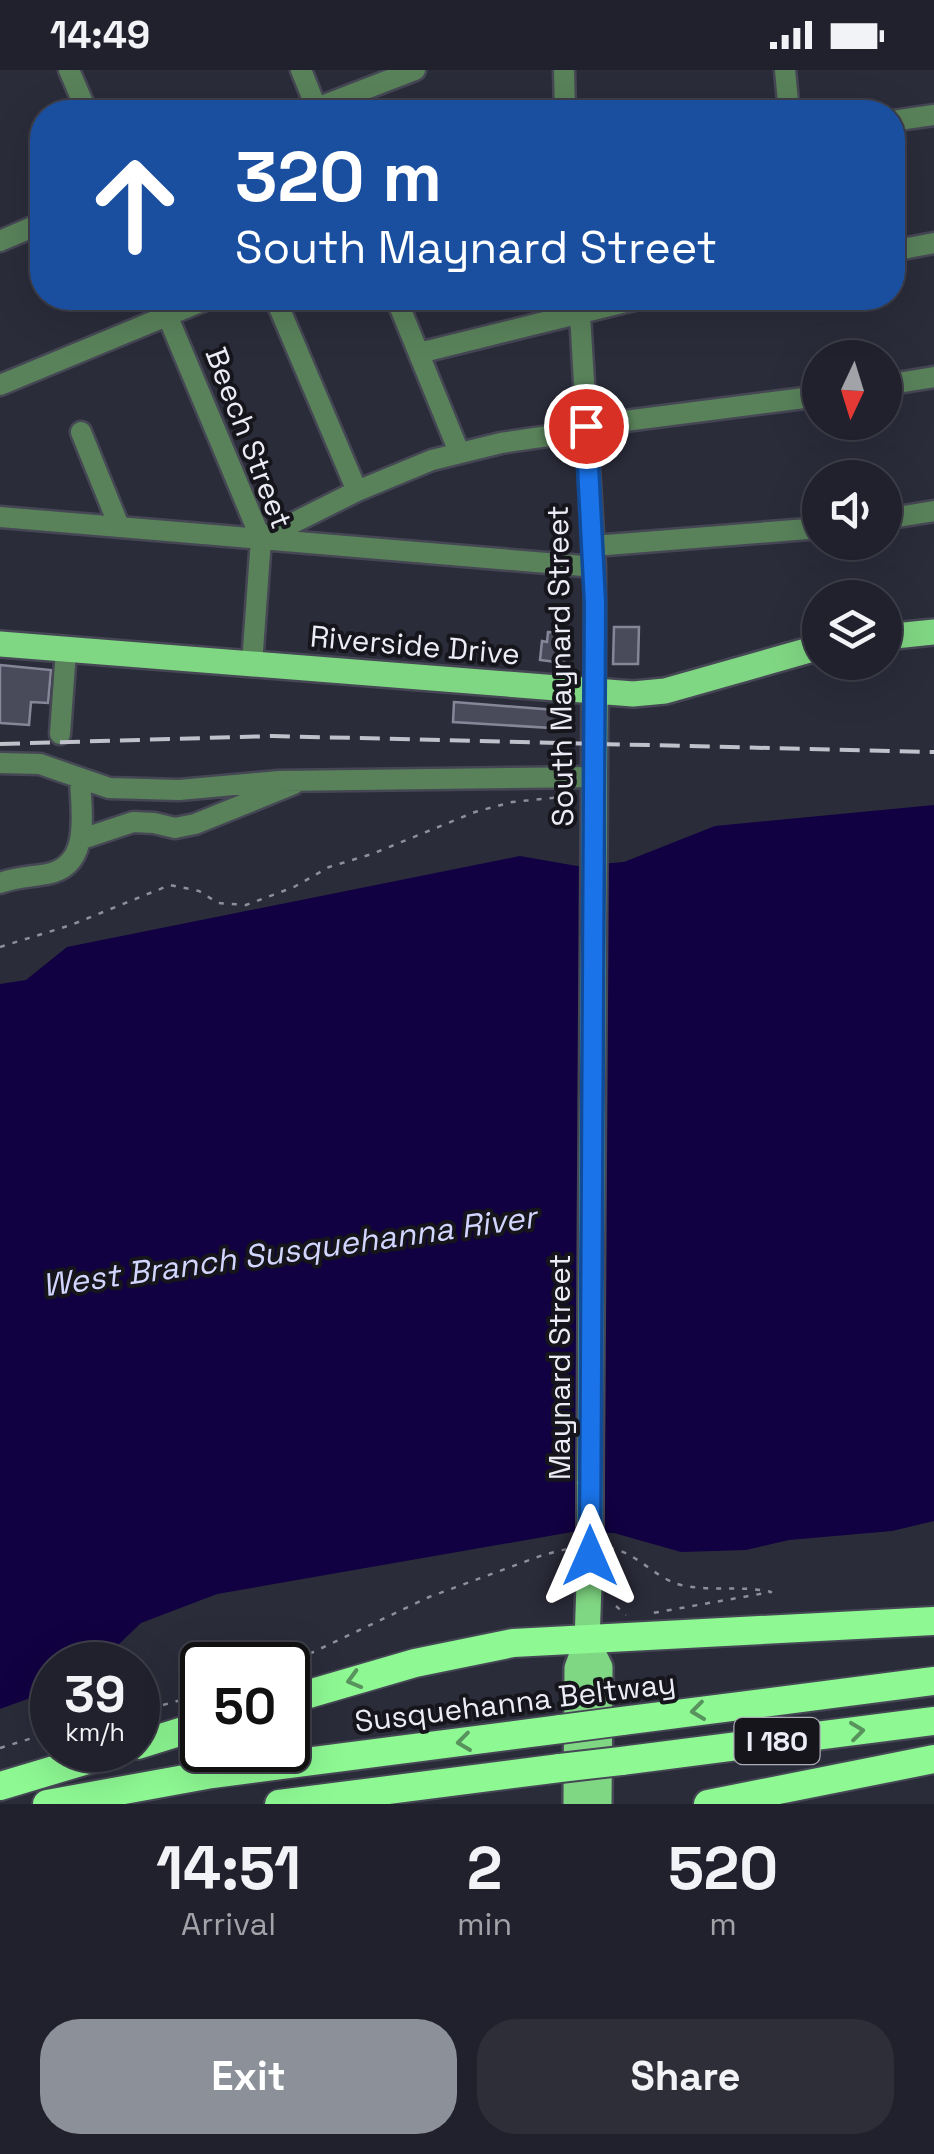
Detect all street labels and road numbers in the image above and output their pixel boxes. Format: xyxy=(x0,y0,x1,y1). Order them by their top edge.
street label: Beech Street xyxy=(197,342,301,534)
street label: South Maynard Street xyxy=(538,505,582,827)
street label: Riverside Drive xyxy=(308,616,522,674)
street label: Maynard Street xyxy=(540,1254,579,1480)
street label: Susquehanna Beltway xyxy=(352,1663,678,1741)
road number: I 180 xyxy=(734,1718,820,1764)

